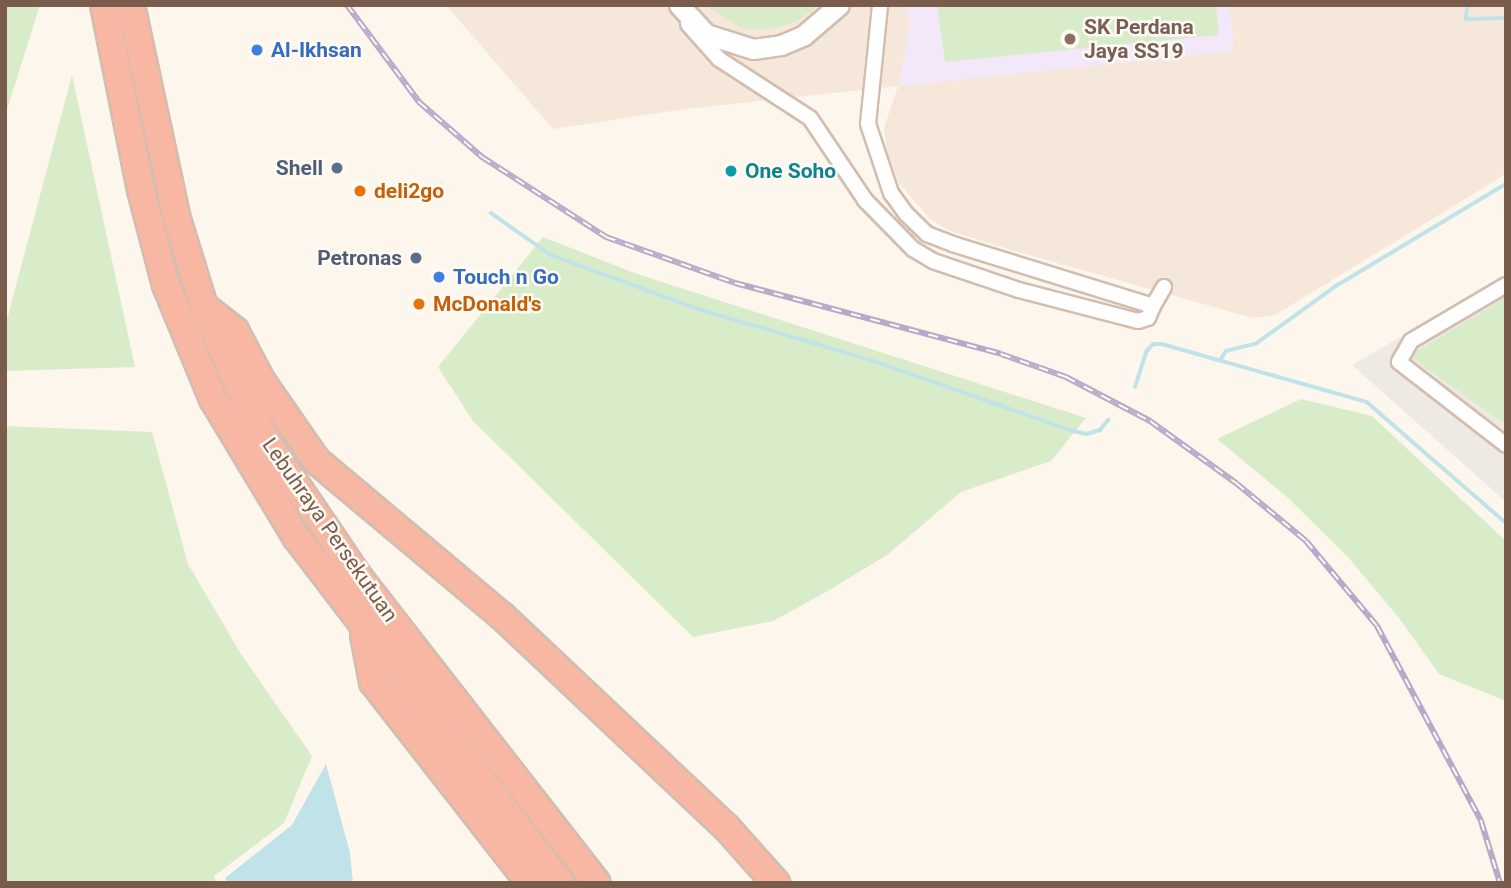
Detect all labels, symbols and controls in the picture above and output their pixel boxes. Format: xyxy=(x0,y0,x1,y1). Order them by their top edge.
place label: SK Perdana Jaya SS19 xyxy=(1084,14,1194,64)
marker: SK Perdana Jaya SS19 xyxy=(1062,31,1078,47)
place label: Al-Ikhsan xyxy=(271,37,362,63)
marker: Al-Ikhsan xyxy=(249,42,265,58)
place label: Shell xyxy=(276,155,323,181)
place label: One Soho xyxy=(745,158,836,184)
marker: Shell xyxy=(329,160,345,176)
marker: One Soho xyxy=(723,163,739,179)
place label: deli2go xyxy=(374,178,444,204)
marker: deli2go xyxy=(352,183,368,199)
place label: Petronas xyxy=(317,245,402,271)
marker: Petronas xyxy=(408,250,424,266)
place label: Touch n Go xyxy=(453,264,559,290)
marker: Touch n Go xyxy=(431,269,447,285)
place label: McDonald's xyxy=(433,291,541,317)
marker: McDonald's xyxy=(411,296,427,312)
street label: Lebuhraya Persekutuan xyxy=(257,433,403,627)

